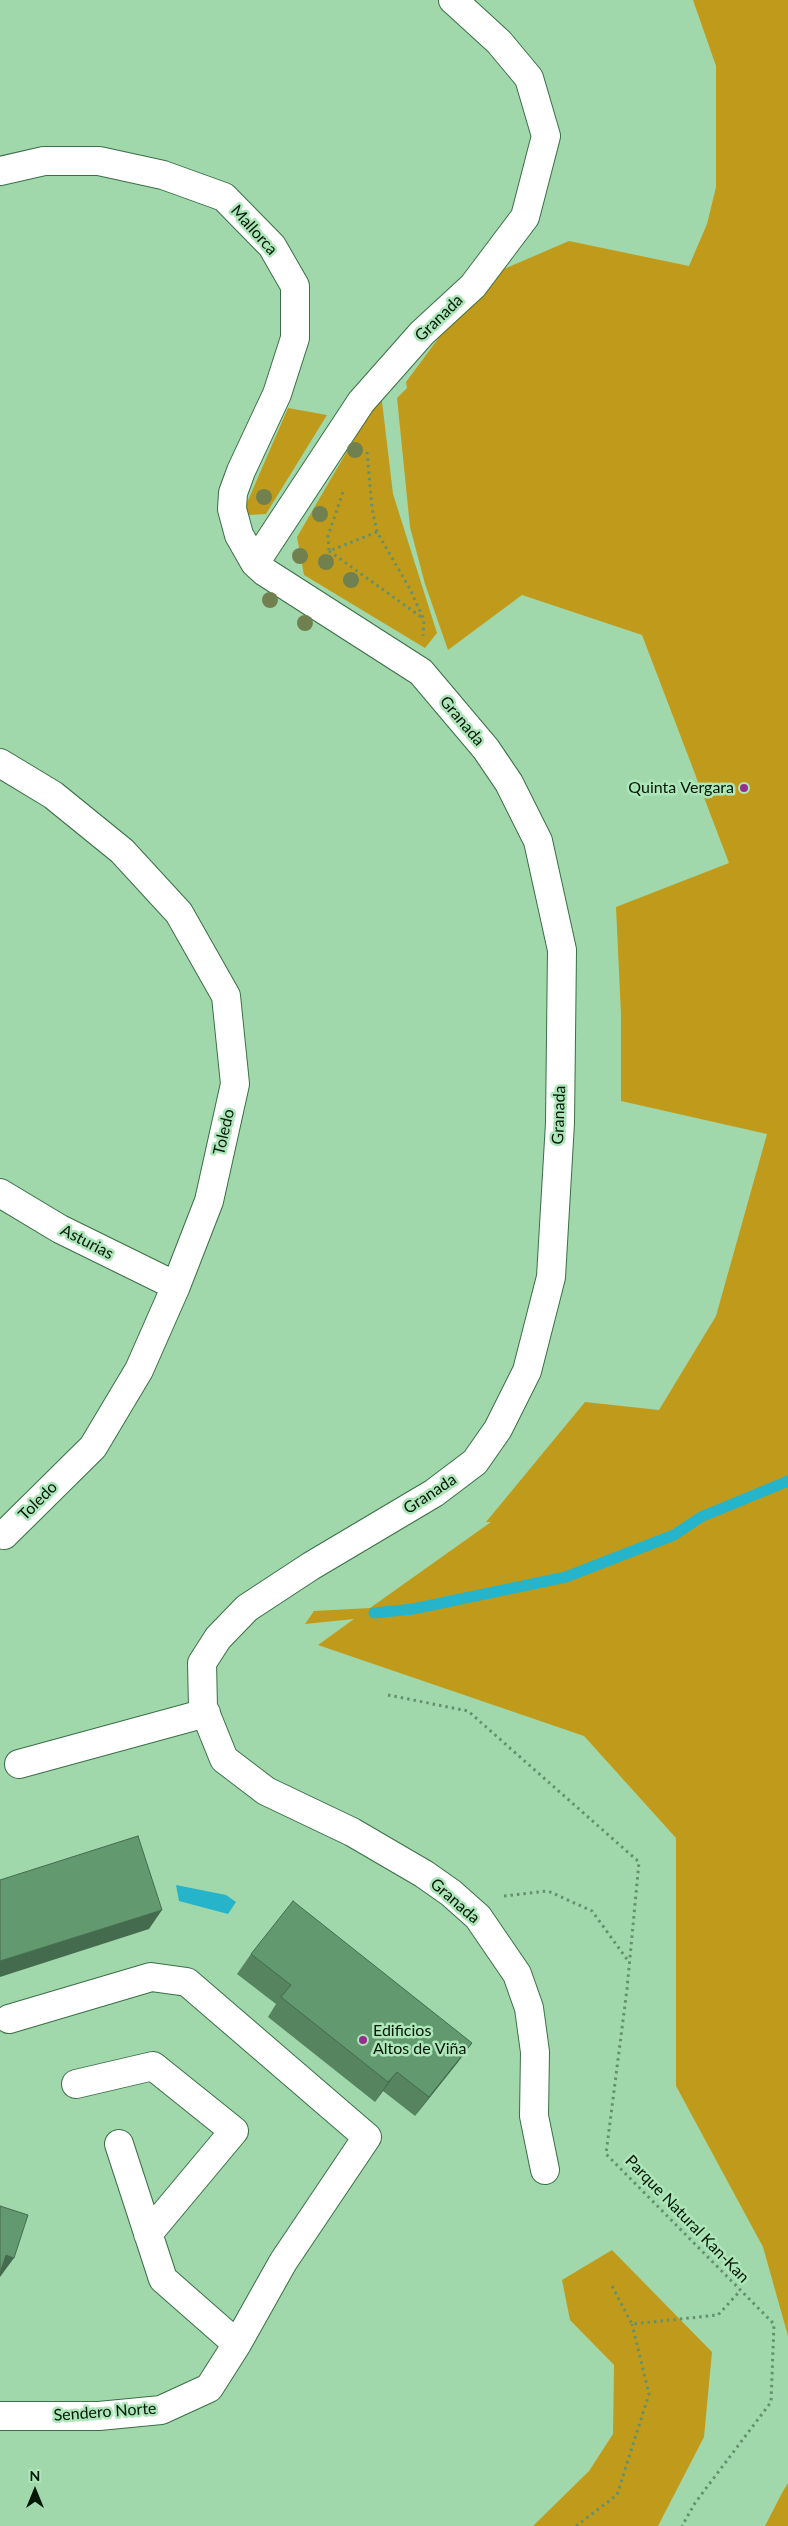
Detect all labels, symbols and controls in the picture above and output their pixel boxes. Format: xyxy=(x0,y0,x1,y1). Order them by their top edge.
street label: Mallorca xyxy=(227,201,281,259)
street label: Granada xyxy=(411,291,467,345)
street label: Granada xyxy=(436,692,488,750)
place label: Quinta Vergara xyxy=(628,778,734,798)
marker: Quinta Vergara xyxy=(738,782,750,794)
street label: Granada xyxy=(548,1085,570,1145)
street label: Toledo xyxy=(209,1107,239,1157)
street label: Asturias xyxy=(57,1221,117,1263)
street label: Granada xyxy=(400,1470,460,1518)
street label: Toledo xyxy=(15,1478,61,1524)
street label: Granada xyxy=(426,1874,484,1928)
place label: Edificios Altos de Viña xyxy=(373,2021,466,2059)
marker: Edificios Altos de Viña xyxy=(357,2034,369,2046)
street label: Parque Natural Kan-Kan xyxy=(621,2151,753,2287)
street label: Sendero Norte xyxy=(53,2399,157,2425)
north arrow xyxy=(10,2466,60,2516)
text: N xyxy=(30,2467,40,2484)

